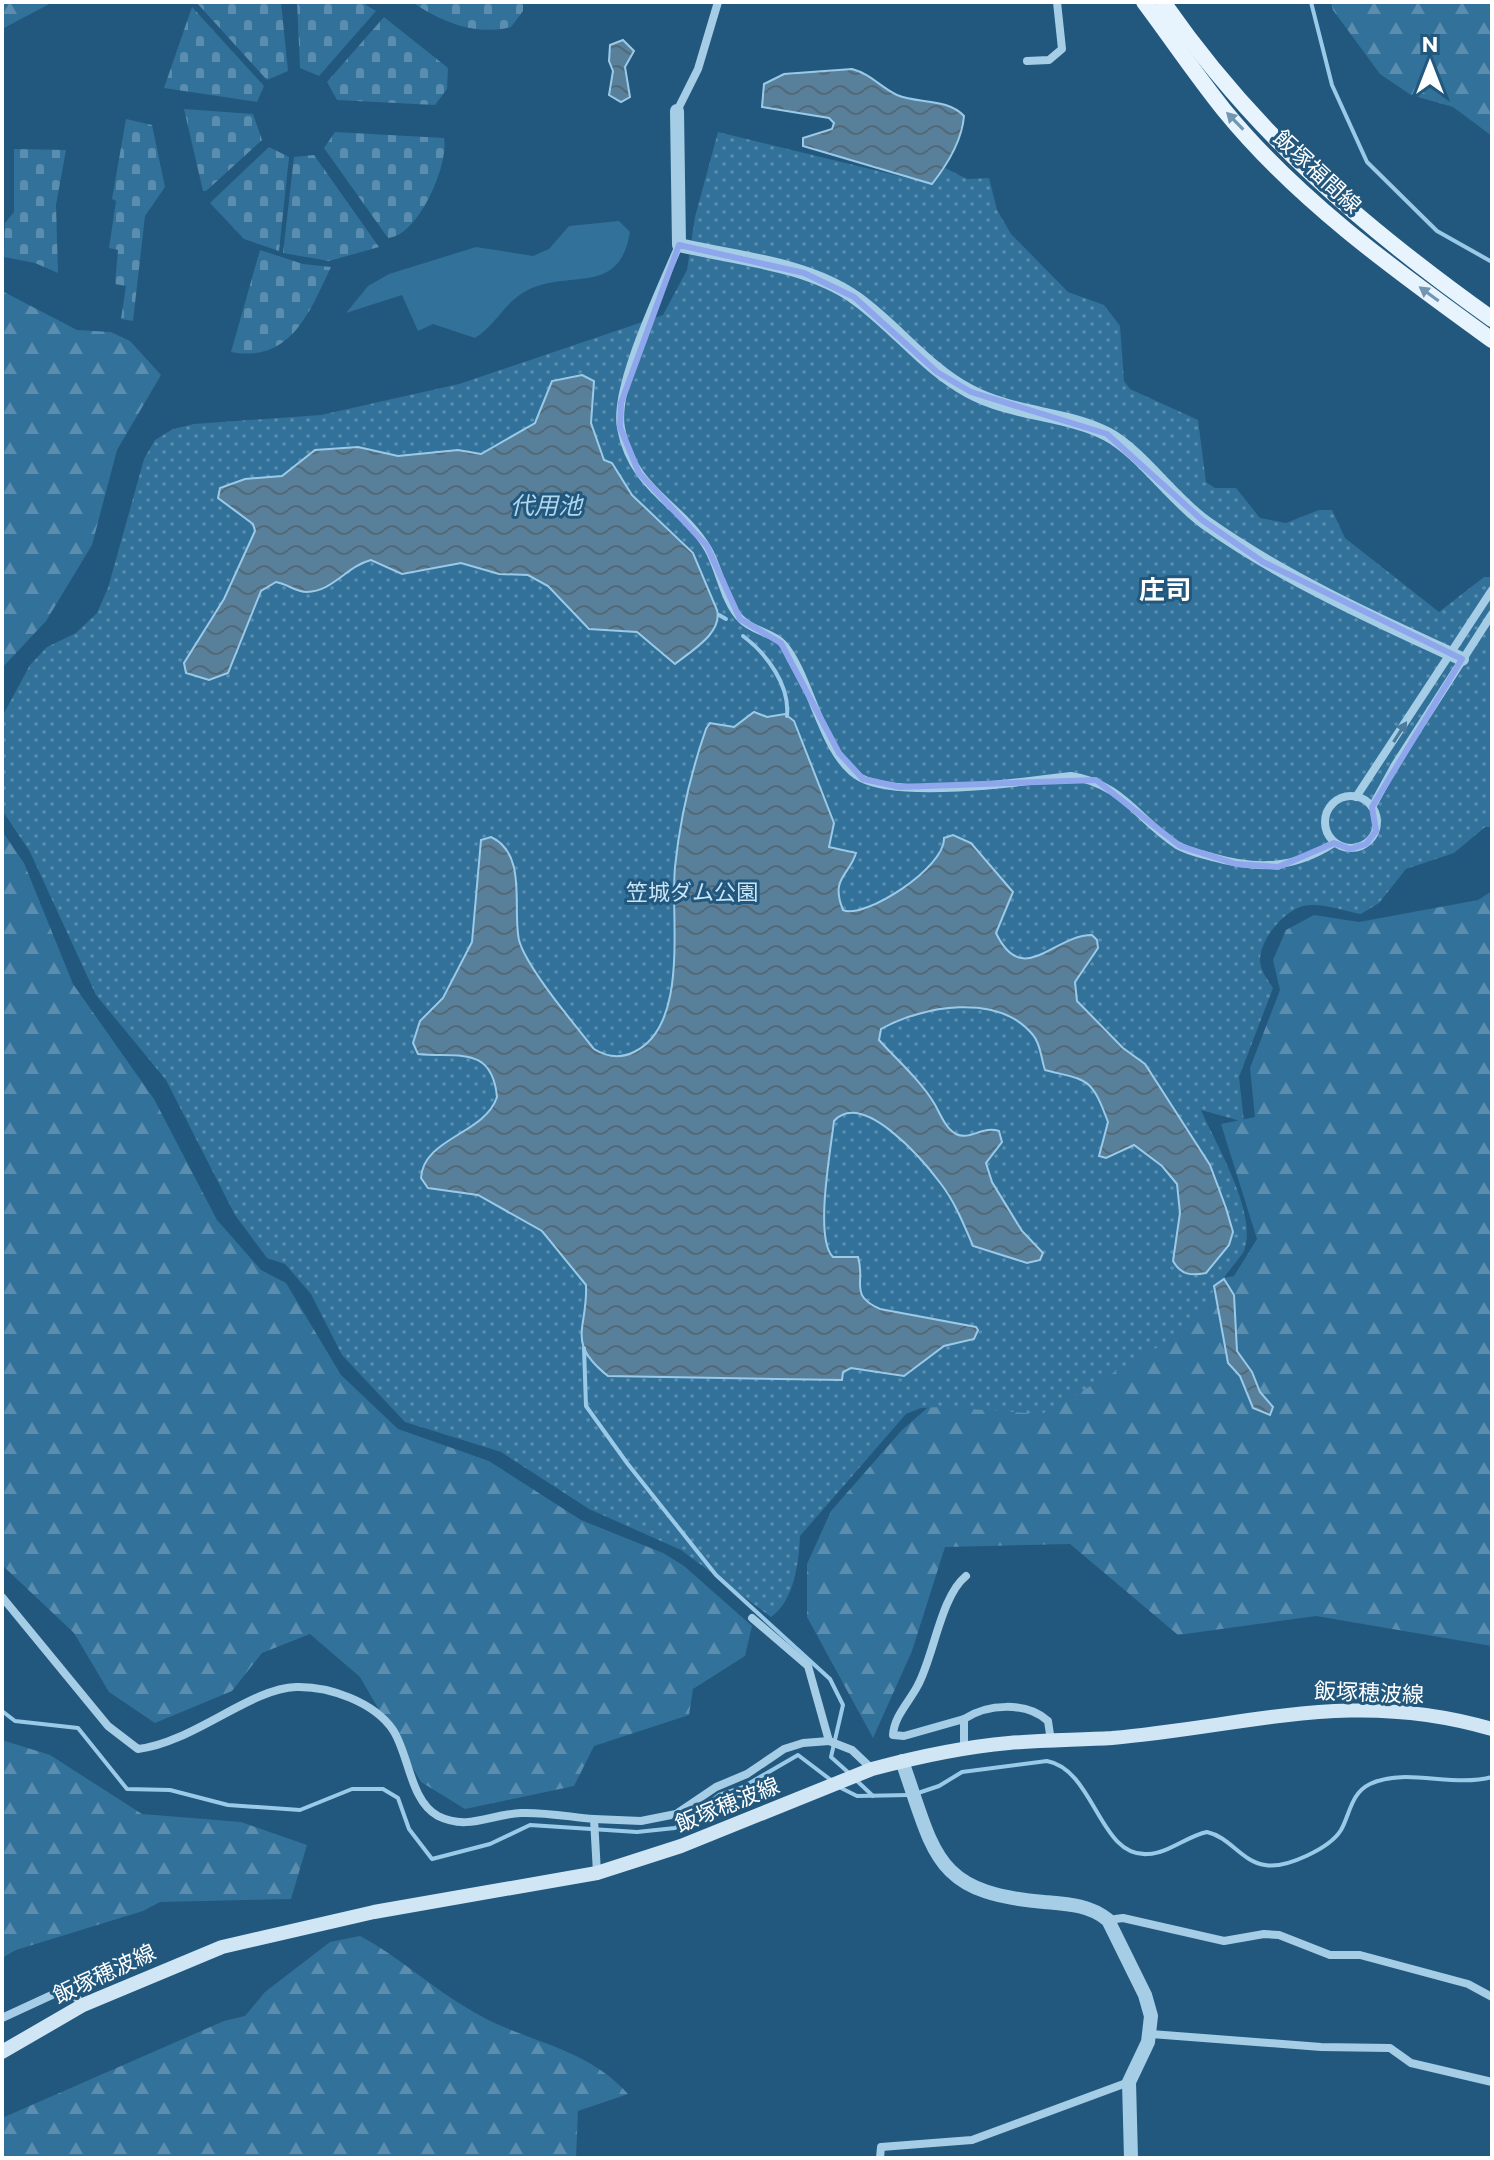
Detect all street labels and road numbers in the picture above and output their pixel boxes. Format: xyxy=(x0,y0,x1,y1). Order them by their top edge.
street label: 飯塚福間線 xyxy=(1269,124,1367,218)
street label: 飯塚穂波線 xyxy=(1314,1677,1424,1707)
street label: 飯塚穂波線 xyxy=(671,1771,783,1837)
street label: 飯塚穂波線 xyxy=(48,1938,160,2008)

